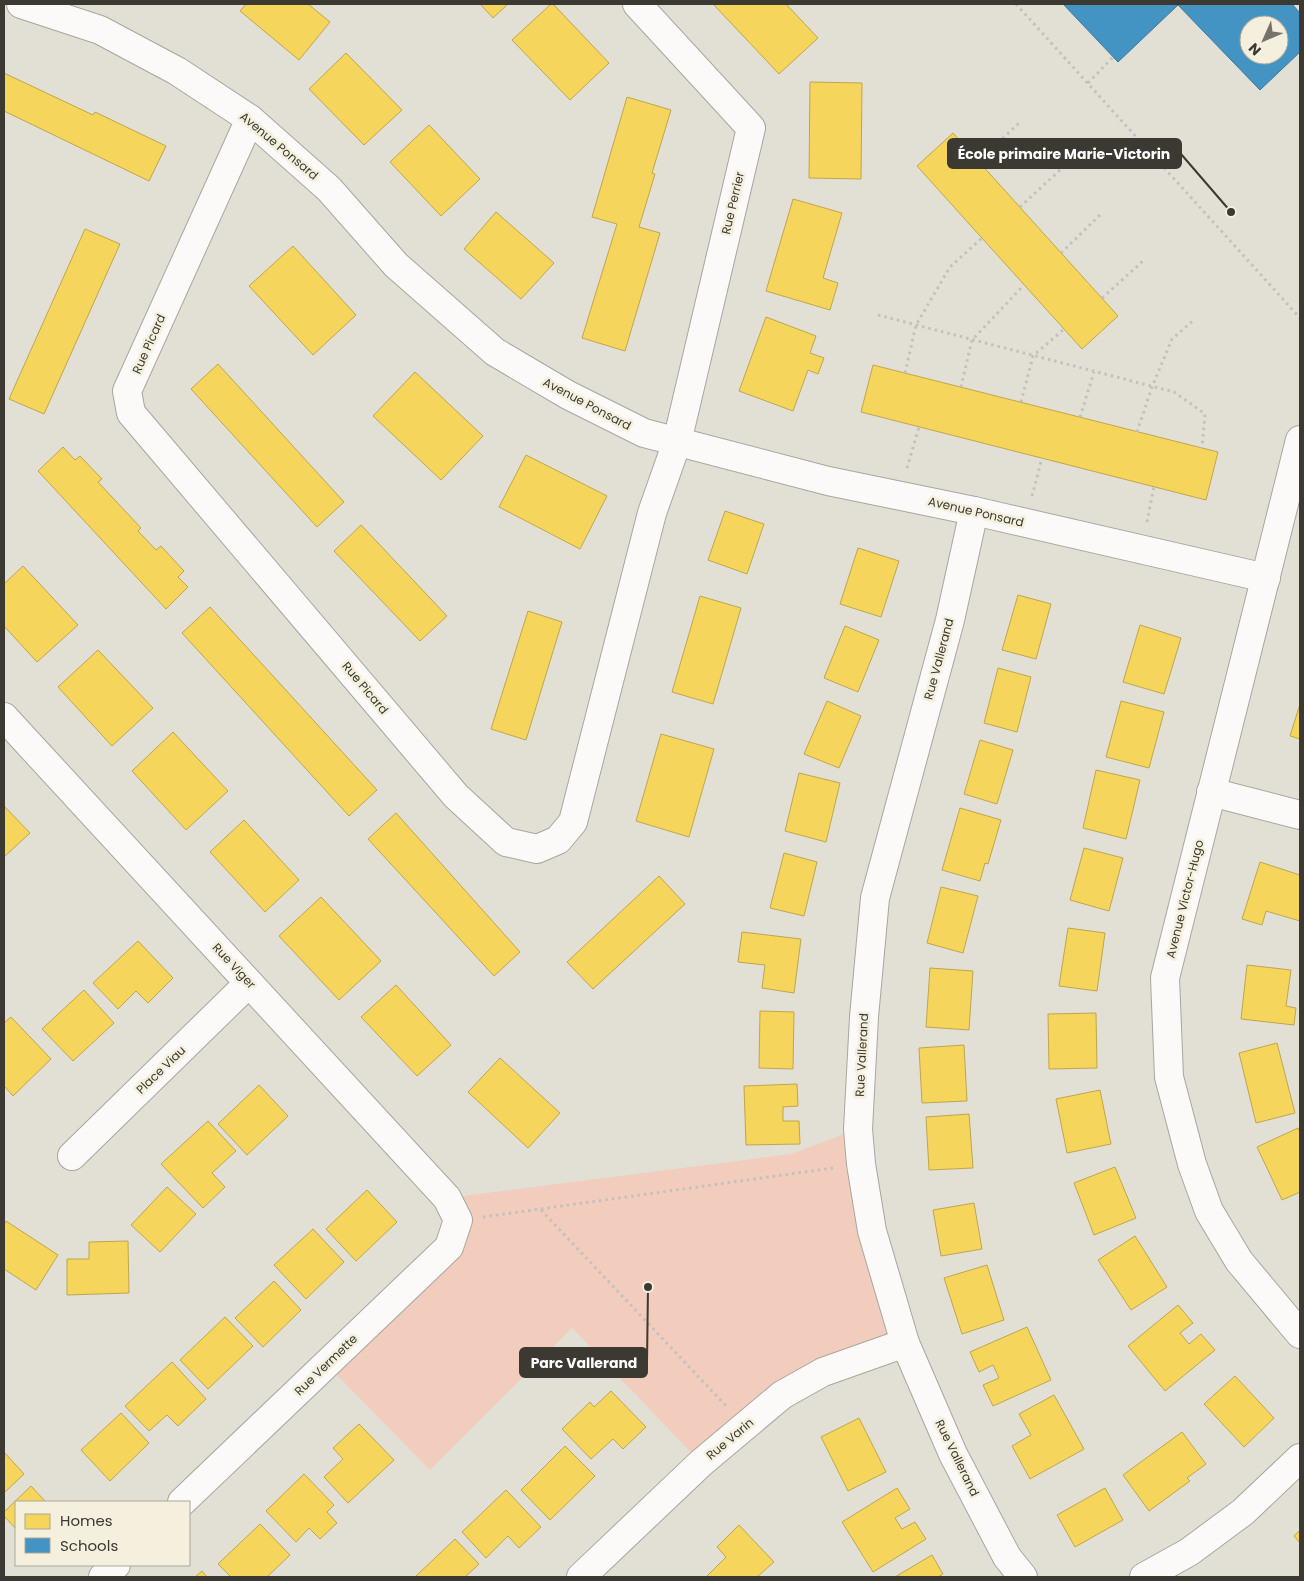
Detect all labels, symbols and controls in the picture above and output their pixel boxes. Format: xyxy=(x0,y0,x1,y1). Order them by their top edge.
north arrow xyxy=(1239,15,1289,65)
text: N xyxy=(1244,38,1266,60)
street label: Avenue Ponsard xyxy=(236,108,322,183)
callout: École primaire Marie-Victorin xyxy=(948,139,1181,168)
text: École primaire Marie-Victorin xyxy=(958,144,1170,164)
street label: Rue Perrier xyxy=(717,169,748,236)
street label: Rue Picard xyxy=(128,311,169,376)
street label: Avenue Ponsard xyxy=(540,373,634,434)
street label: Avenue Ponsard xyxy=(927,492,1026,531)
street label: Rue Vallerand xyxy=(919,616,958,701)
street label: Rue Picard xyxy=(338,658,392,717)
street label: Avenue Victor-Hugo xyxy=(1162,838,1208,960)
street label: Rue Viger xyxy=(209,939,260,993)
street label: Rue Vallerand xyxy=(851,1013,872,1097)
street label: Place Viau xyxy=(132,1042,189,1098)
street label: Rue Vermette xyxy=(290,1330,361,1399)
callout: Parc Vallerand xyxy=(520,1348,647,1377)
text: Parc Vallerand xyxy=(531,1353,637,1373)
street label: Rue Varin xyxy=(702,1414,757,1463)
street label: Rue Vallerand xyxy=(931,1416,983,1499)
legend xyxy=(15,1501,190,1566)
text: Homes xyxy=(60,1510,113,1531)
text: Schools xyxy=(60,1535,118,1556)

